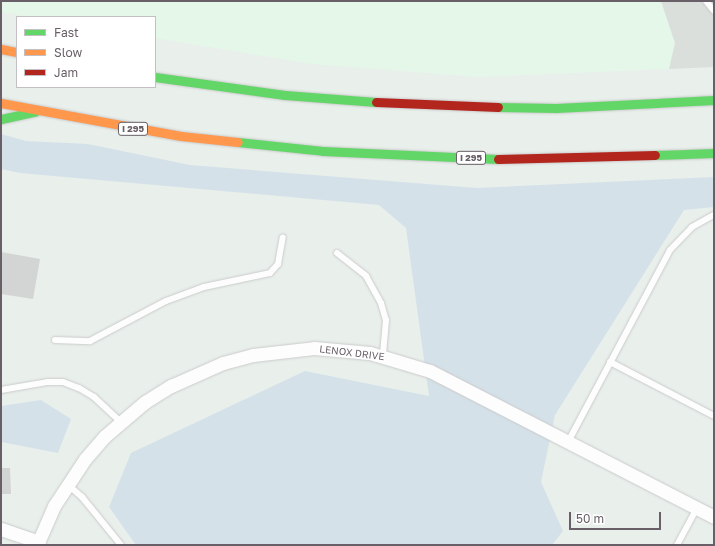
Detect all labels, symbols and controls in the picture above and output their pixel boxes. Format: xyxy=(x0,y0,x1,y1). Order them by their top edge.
legend xyxy=(16,16,156,88)
text: Fast xyxy=(54,25,79,40)
text: Slow xyxy=(54,45,82,60)
text: Jam xyxy=(54,65,78,80)
road number: I 295 xyxy=(117,122,149,136)
road number: I 295 xyxy=(455,151,487,165)
street label: LENOX DRIVE xyxy=(319,343,385,363)
scale bar xyxy=(571,504,663,530)
text: 50 m xyxy=(576,511,604,526)

